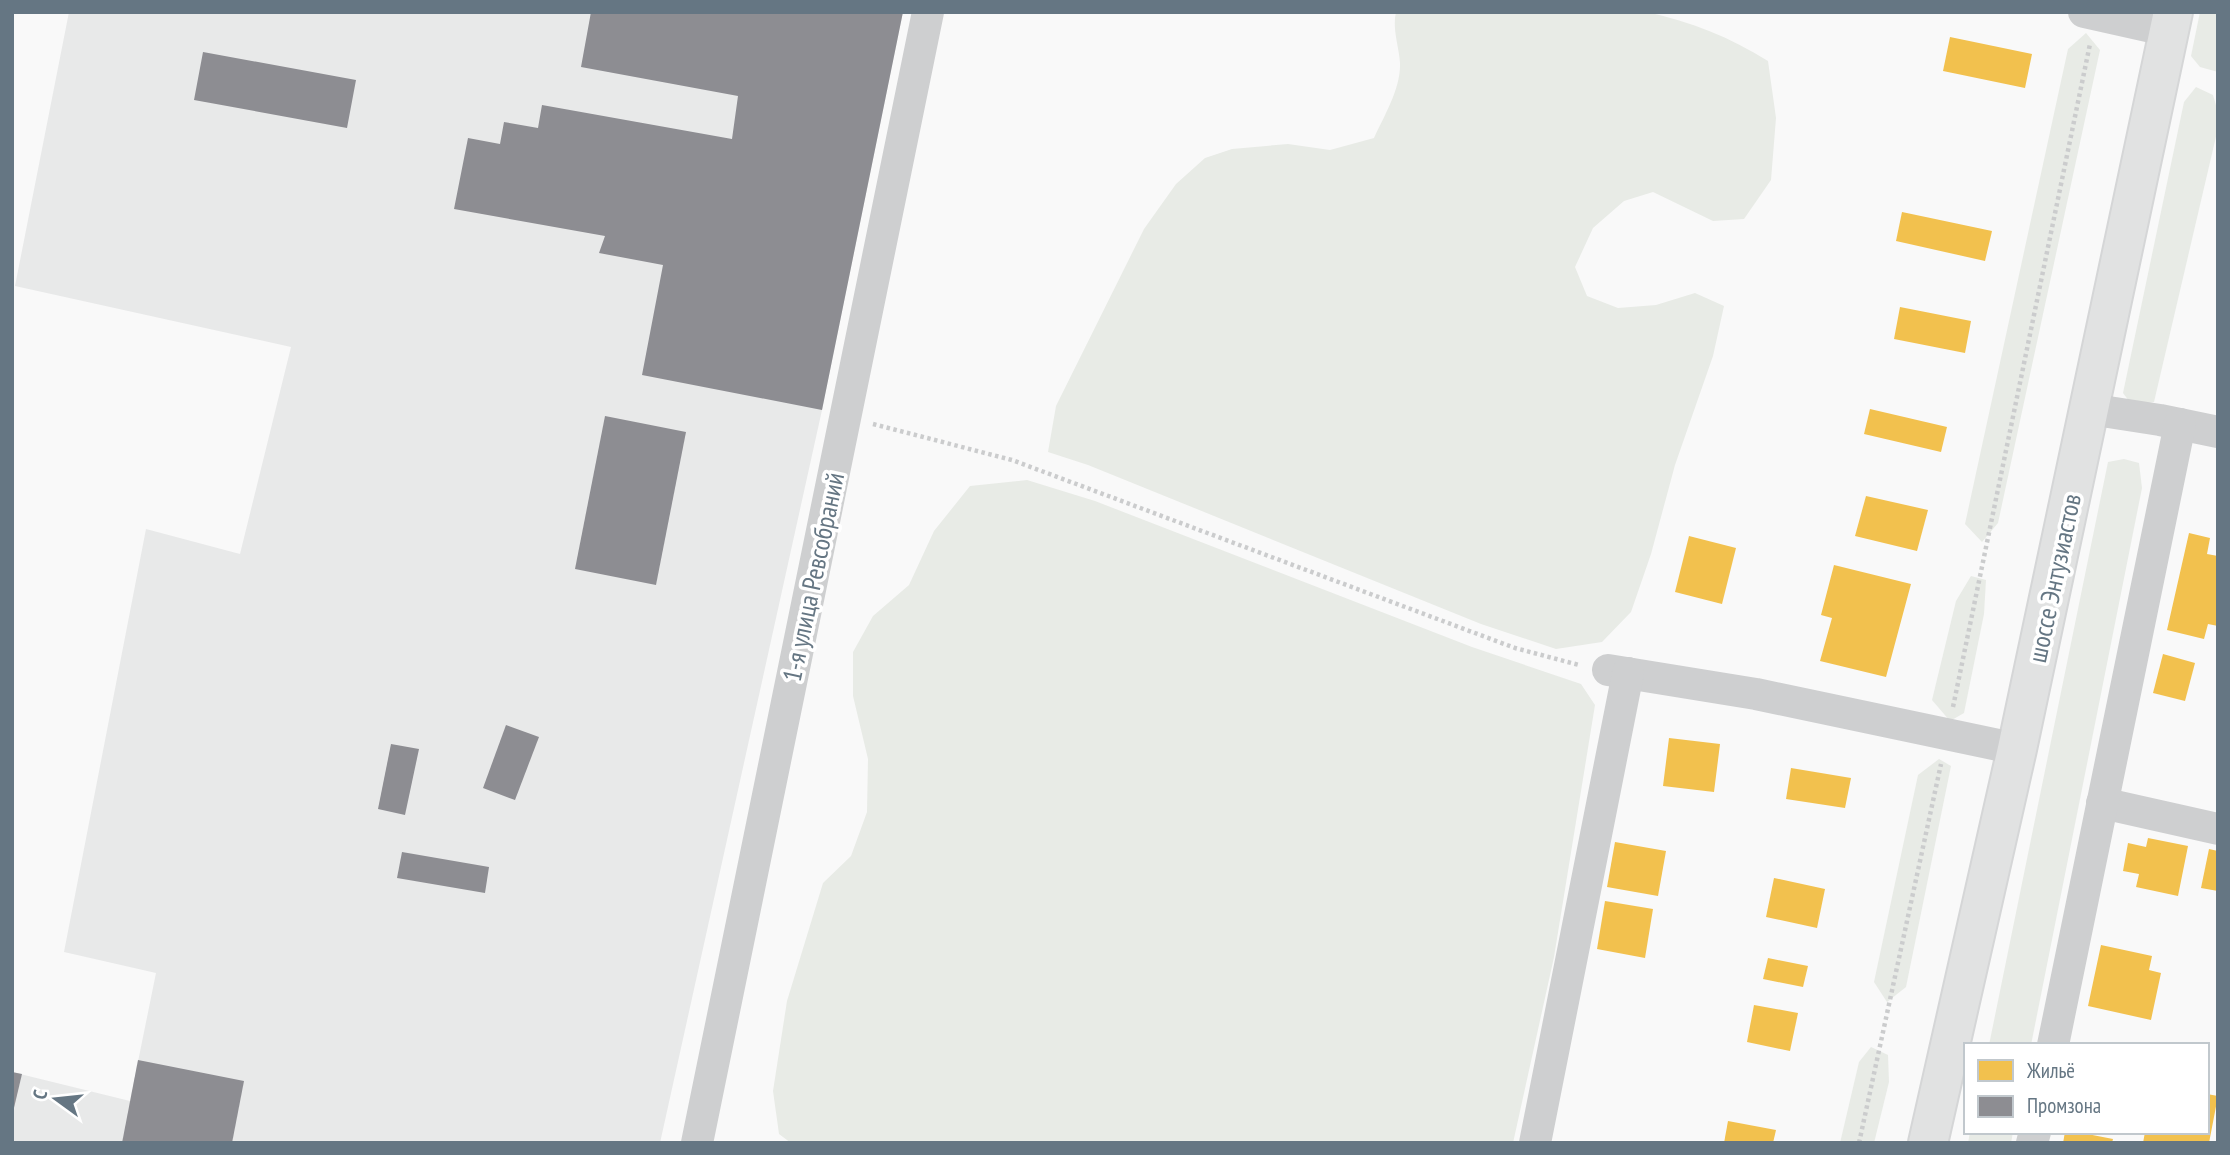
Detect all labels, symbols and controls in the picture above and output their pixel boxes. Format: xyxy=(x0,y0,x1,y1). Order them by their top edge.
street label: 1-я улица Ревсобраний xyxy=(775,469,851,685)
street label: шоссе Энтузиастов xyxy=(2020,491,2088,665)
legend xyxy=(1964,1043,2209,1134)
text: Жильё xyxy=(2026,1057,2075,1084)
north arrow xyxy=(21,1064,91,1134)
text: С xyxy=(27,1087,52,1102)
text: Промзона xyxy=(2027,1092,2101,1119)

